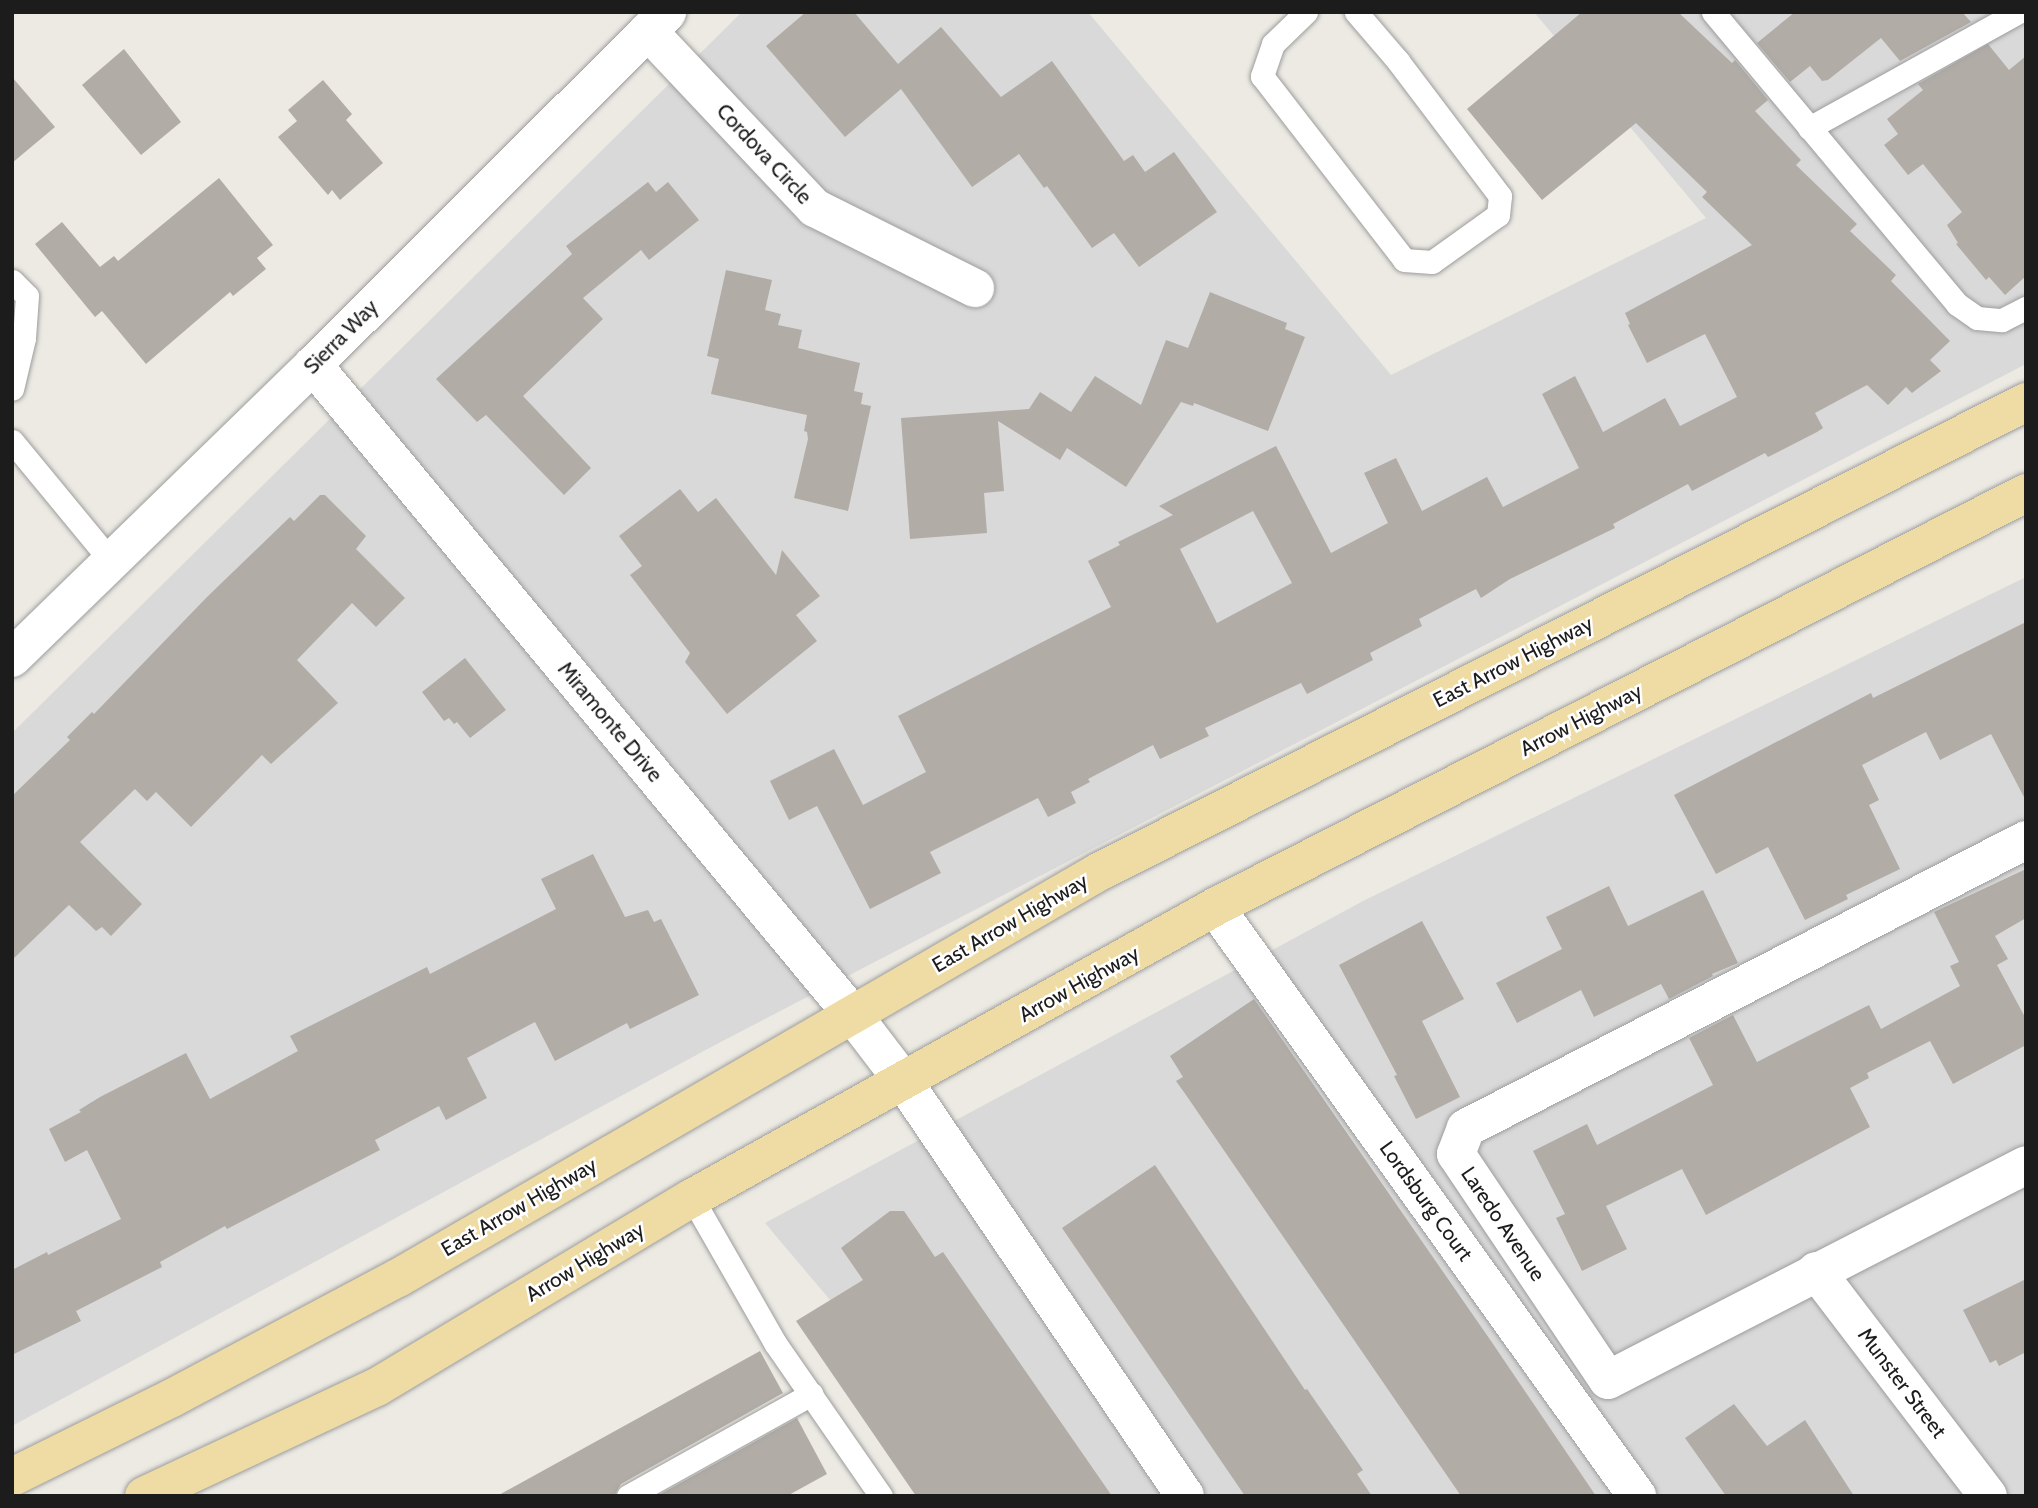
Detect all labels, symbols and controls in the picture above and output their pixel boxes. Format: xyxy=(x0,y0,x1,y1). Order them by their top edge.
street label: Cordova Circle xyxy=(711,99,817,209)
street label: Sierra Way xyxy=(299,295,383,379)
street label: East Arrow Highway xyxy=(1429,611,1597,713)
street label: Miramonte Drive xyxy=(552,657,668,787)
street label: Arrow Highway xyxy=(1516,678,1646,762)
street label: East Arrow Highway xyxy=(928,868,1092,978)
street label: Arrow Highway xyxy=(1015,941,1143,1027)
street label: Lordsburg Court xyxy=(1374,1136,1478,1266)
street label: East Arrow Highway xyxy=(437,1152,601,1262)
street label: Laredo Avenue xyxy=(1456,1162,1550,1286)
street label: Arrow Highway xyxy=(521,1217,649,1307)
street label: Munster Street xyxy=(1852,1323,1952,1443)

